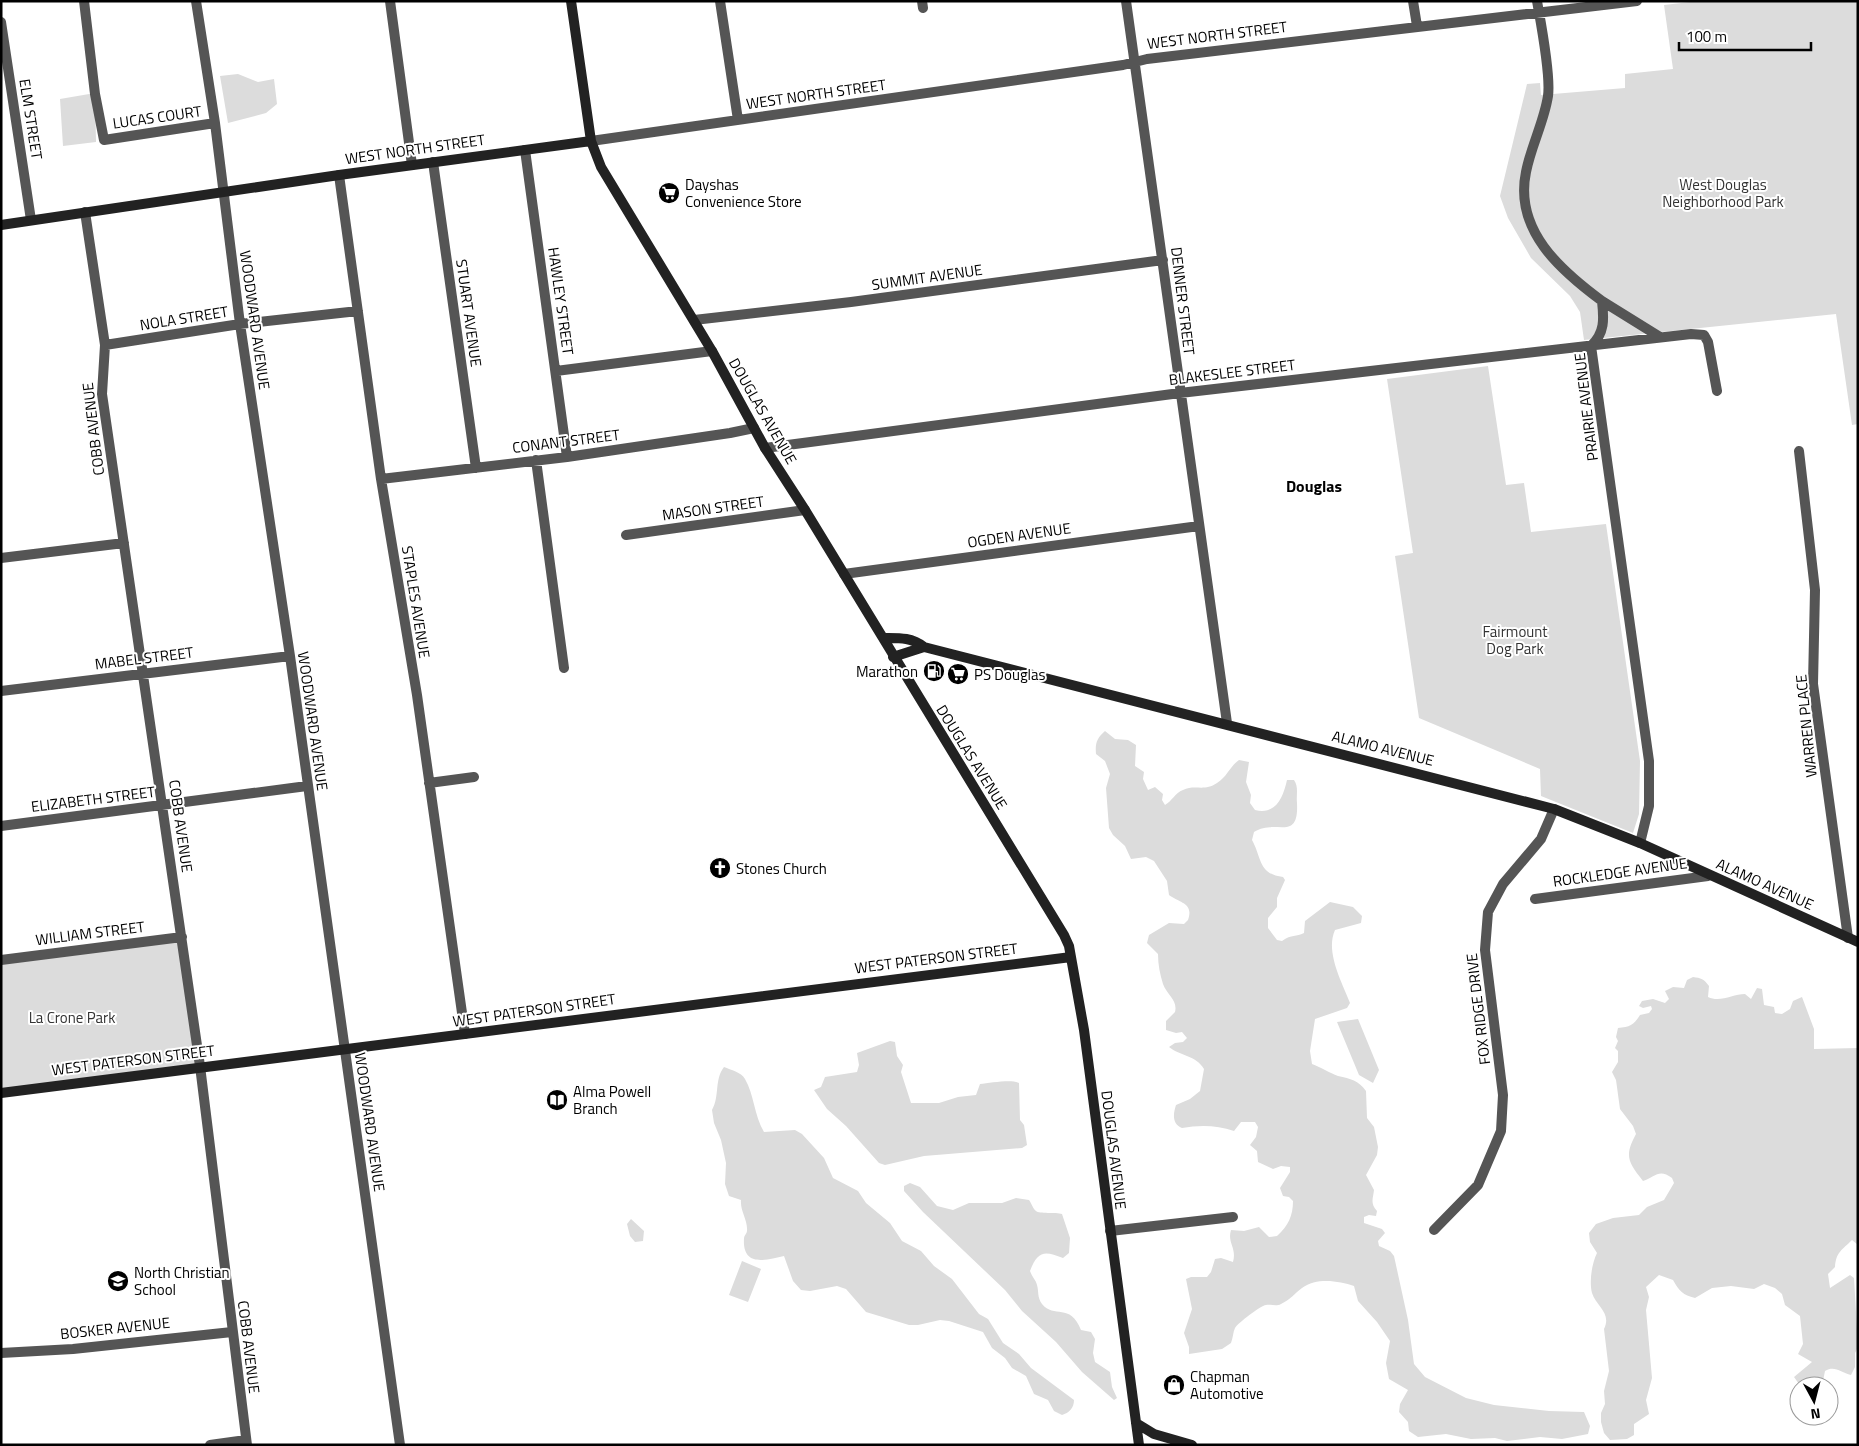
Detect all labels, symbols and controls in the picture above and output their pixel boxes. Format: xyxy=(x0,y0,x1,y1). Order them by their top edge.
street label: WEST NORTH STREET xyxy=(1146,15,1289,55)
scale bar xyxy=(1679,20,1812,52)
text: 100 m xyxy=(1686,25,1727,48)
street label: WEST NORTH STREET xyxy=(745,73,888,115)
street label: ELM STREET xyxy=(13,77,49,161)
street label: LUCAS COURT xyxy=(111,99,203,135)
street label: WEST NORTH STREET xyxy=(344,128,487,170)
place label: Dayshas Convenience Store xyxy=(685,173,802,213)
park label: West Douglas Neighborhood Park xyxy=(1662,173,1784,213)
supermarket icon: Dayshas Convenience Store xyxy=(657,181,681,205)
street label: HAWLEY STREET xyxy=(542,246,580,356)
street label: DENNER STREET xyxy=(1165,246,1201,357)
street label: WOODWARD AVENUE xyxy=(234,249,276,391)
street label: STUART AVENUE xyxy=(450,258,488,368)
street label: SUMMIT AVENUE xyxy=(870,258,984,296)
street label: NOLA STREET xyxy=(138,300,230,336)
street label: PRAIRIE AVENUE xyxy=(1568,352,1604,462)
street label: DOUGLAS AVENUE xyxy=(723,353,803,469)
street label: BLAKESLEE STREET xyxy=(1168,353,1297,391)
street label: COBB AVENUE xyxy=(76,381,110,477)
street label: CONANT STREET xyxy=(511,423,621,459)
district label: Douglas xyxy=(1286,474,1342,498)
street label: MASON STREET xyxy=(661,489,766,527)
street label: OGDEN AVENUE xyxy=(966,516,1072,554)
street label: STAPLES AVENUE xyxy=(396,544,436,660)
park label: Fairmount Dog Park xyxy=(1482,620,1548,660)
street label: MABEL STREET xyxy=(93,641,195,675)
street label: WOODWARD AVENUE xyxy=(292,650,334,792)
fuel station icon: Marathon xyxy=(922,659,946,683)
place label: Marathon xyxy=(856,660,918,683)
supermarket icon: PS Douglas xyxy=(946,662,970,686)
place label: PS Douglas xyxy=(974,663,1046,686)
street label: WARREN PLACE xyxy=(1789,673,1823,779)
street label: DOUGLAS AVENUE xyxy=(931,700,1013,814)
street label: ALAMO AVENUE xyxy=(1330,724,1436,772)
street label: COBB AVENUE xyxy=(163,778,199,874)
street label: ELIZABETH STREET xyxy=(30,780,156,818)
street label: ROCKLEDGE AVENUE xyxy=(1551,851,1689,893)
street label: ALAMO AVENUE xyxy=(1713,852,1817,916)
church icon: Stones Church xyxy=(708,856,732,880)
place label: Stones Church xyxy=(736,857,827,880)
street label: WILLIAM STREET xyxy=(34,915,146,951)
street label: WEST PATERSON STREET xyxy=(853,937,1019,979)
street label: FOX RIDGE DRIVE xyxy=(1460,952,1496,1066)
street label: WEST PATERSON STREET xyxy=(451,987,617,1033)
park label: La Crone Park xyxy=(29,1006,115,1029)
street label: WEST PATERSON STREET xyxy=(50,1039,216,1081)
street label: WOODWARD AVENUE xyxy=(349,1051,391,1193)
place label: Alma Powell Branch xyxy=(573,1080,651,1120)
library icon: Alma Powell Branch xyxy=(545,1088,569,1112)
street label: DOUGLAS AVENUE xyxy=(1095,1089,1133,1211)
place label: North Christian School xyxy=(134,1261,230,1301)
school or university icon: North Christian School xyxy=(106,1269,130,1293)
street label: COBB AVENUE xyxy=(232,1299,266,1395)
street label: BOSKER AVENUE xyxy=(59,1311,171,1345)
place label: Chapman Automotive xyxy=(1190,1365,1264,1405)
shop icon: Chapman Automotive xyxy=(1162,1373,1186,1397)
north arrow xyxy=(1789,1376,1839,1426)
text: N xyxy=(1810,1403,1822,1425)

